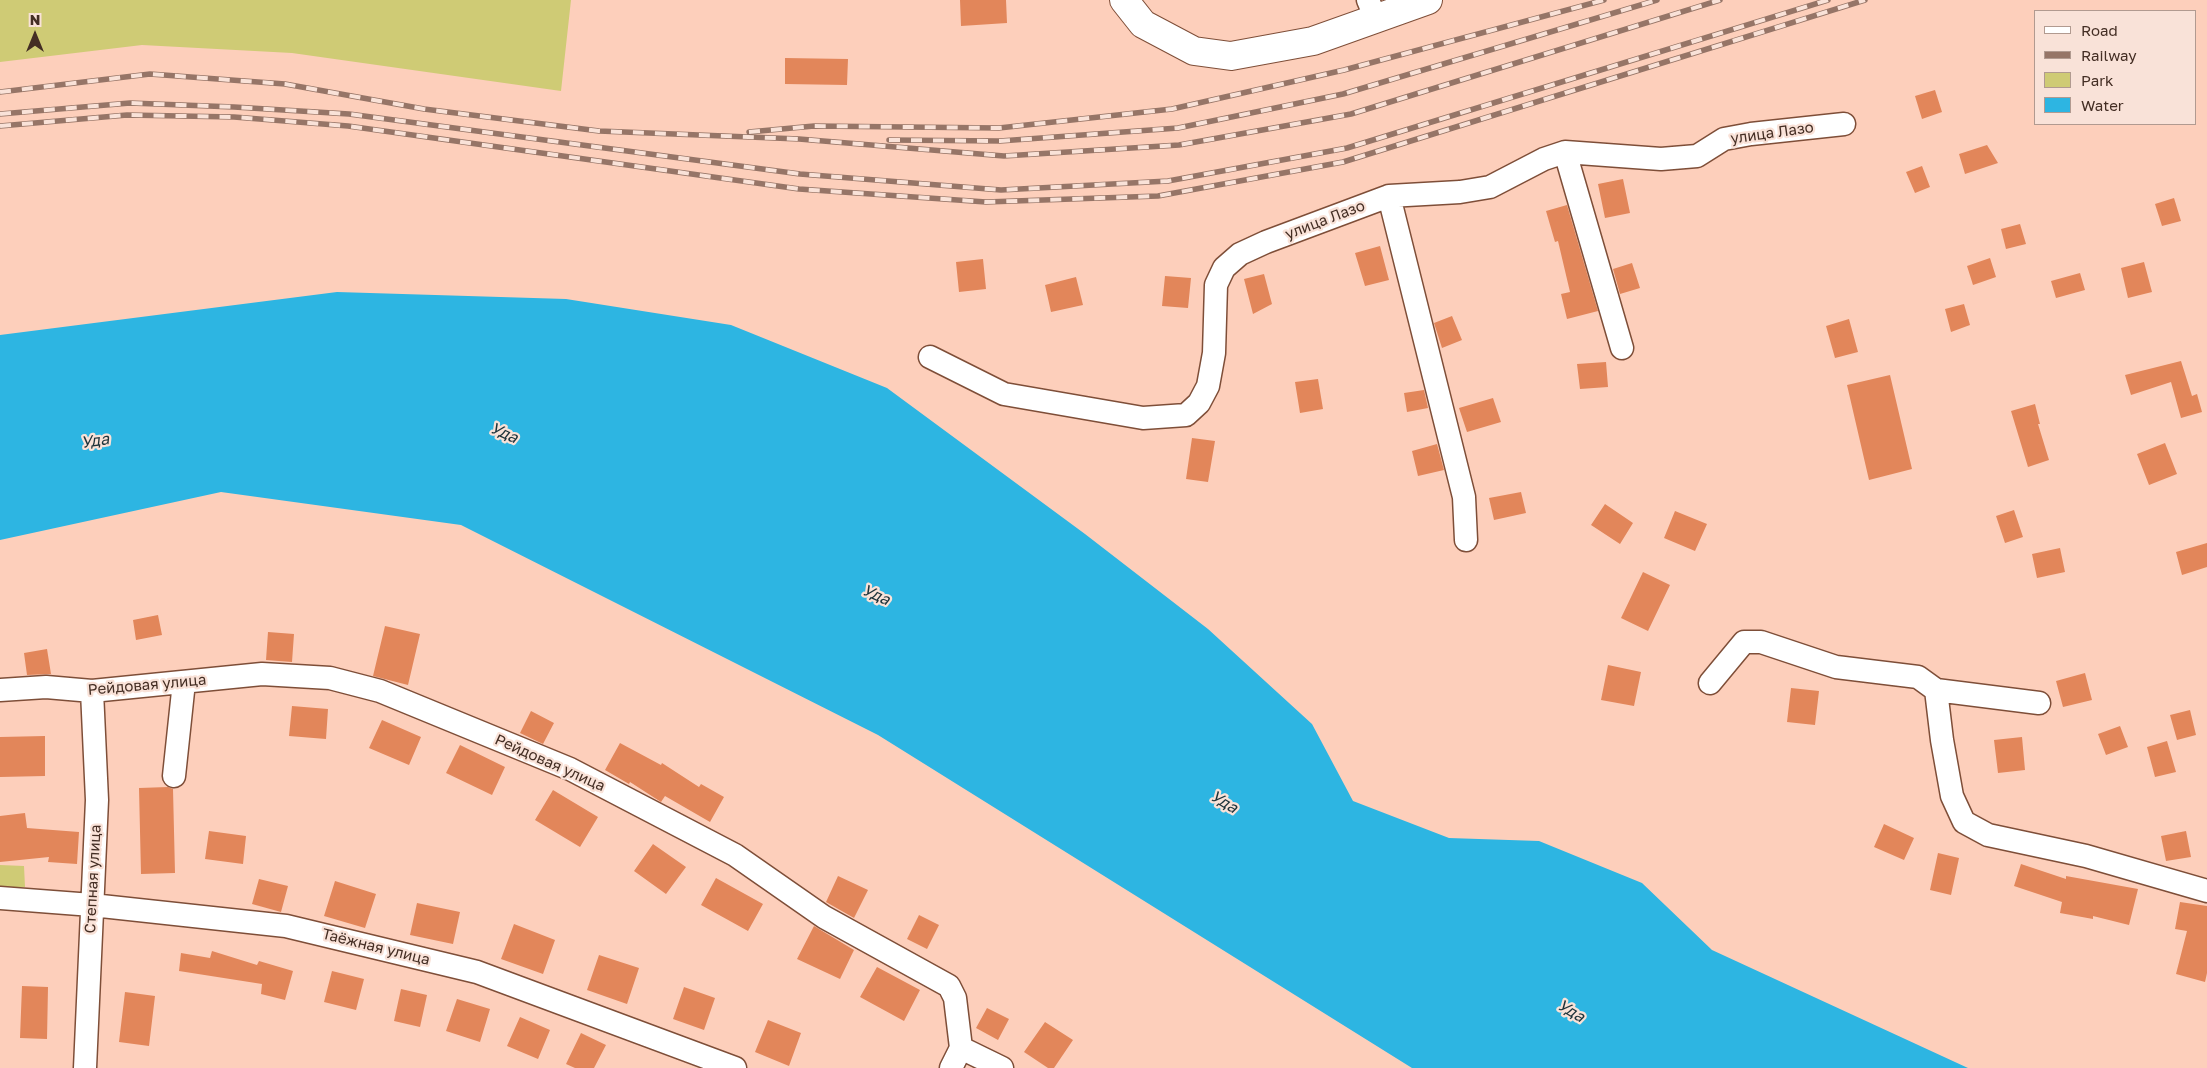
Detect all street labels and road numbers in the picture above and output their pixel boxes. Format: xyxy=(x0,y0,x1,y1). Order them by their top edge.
street label: улица Лазо xyxy=(1729,118,1815,148)
street label: улица Лазо xyxy=(1283,197,1367,243)
street label: Рейдовая улица xyxy=(87,671,207,699)
street label: Рейдовая улица xyxy=(492,731,608,795)
street label: Степная улица xyxy=(81,824,105,934)
street label: Таёжная улица xyxy=(320,925,432,969)

